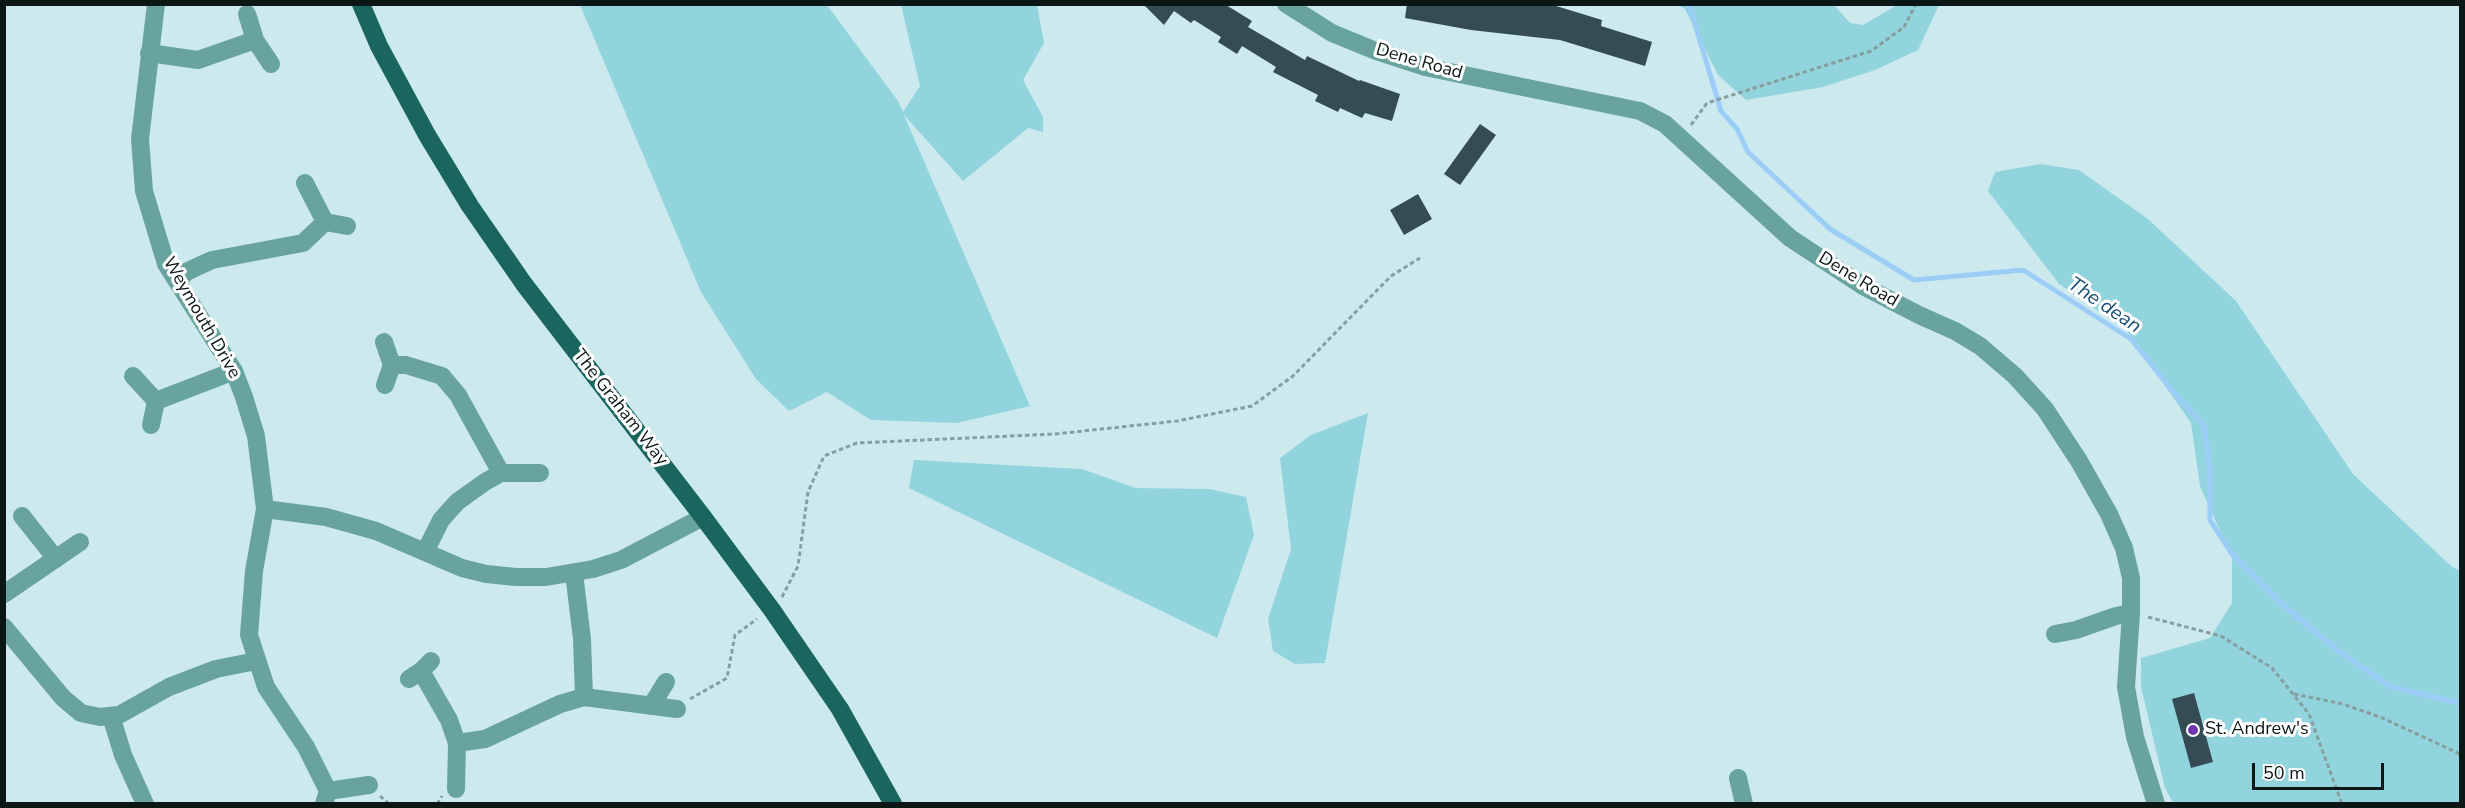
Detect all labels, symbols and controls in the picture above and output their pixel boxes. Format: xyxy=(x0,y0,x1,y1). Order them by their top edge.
street label: Dene Road xyxy=(1373,39,1465,85)
street label: Dene Road xyxy=(1814,248,1902,312)
street label: Weymouth Drive xyxy=(157,253,245,383)
water label: The dean xyxy=(2063,273,2145,339)
street label: The Graham Way xyxy=(568,346,672,470)
place label: St. Andrew's xyxy=(2205,719,2309,741)
marker: St. Andrew's xyxy=(2186,723,2200,737)
scale bar xyxy=(2255,751,2387,789)
text: 50 m xyxy=(2263,761,2305,785)

